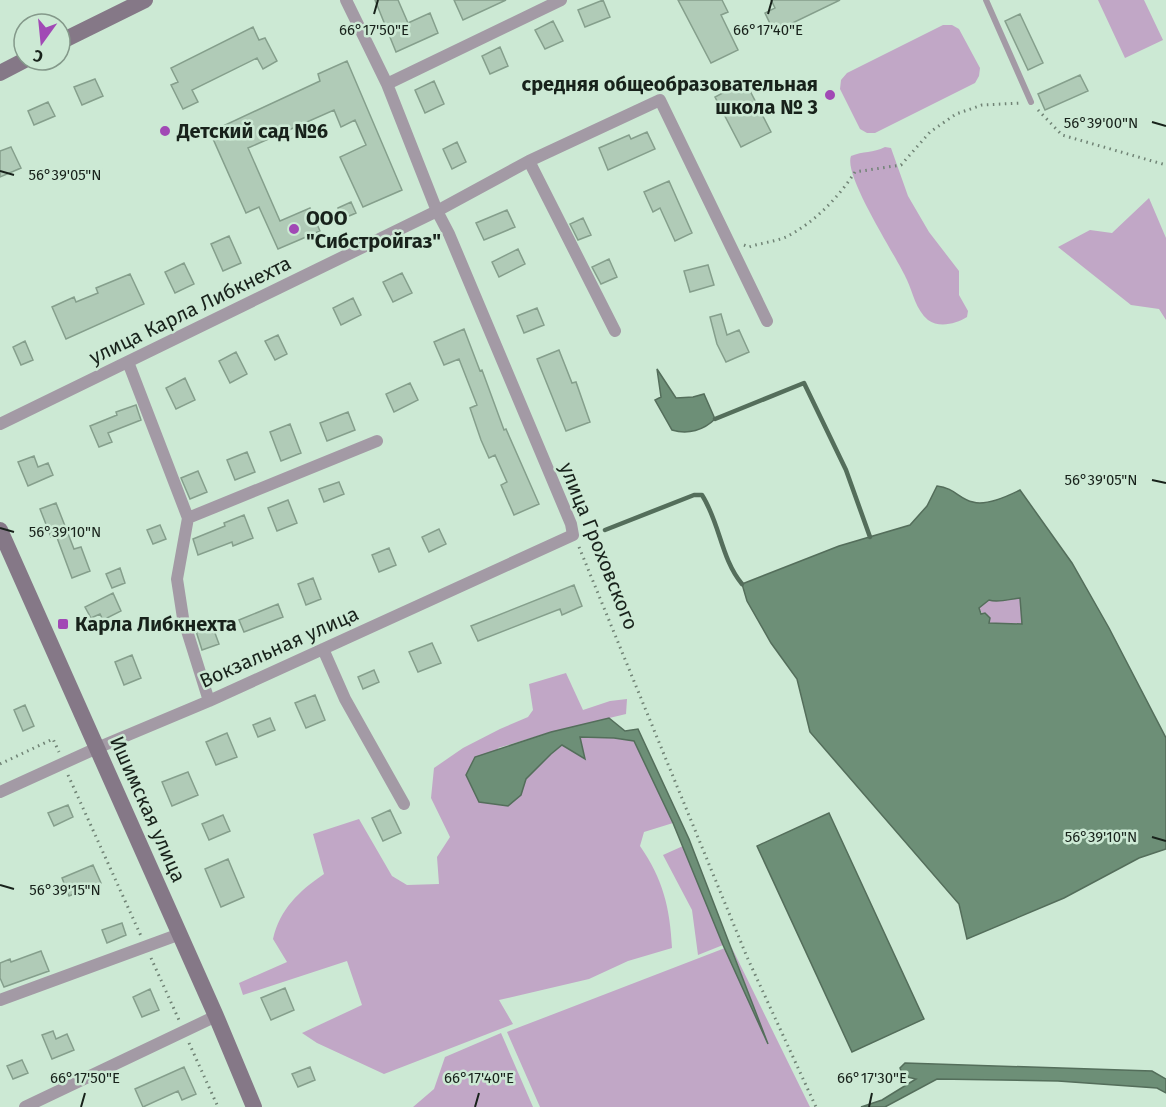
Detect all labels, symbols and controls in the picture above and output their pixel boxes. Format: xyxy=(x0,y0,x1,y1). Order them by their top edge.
north arrow xyxy=(12,12,72,72)
text: 66°17'50"E xyxy=(339,21,409,39)
text: 66°17'40"E xyxy=(733,21,803,39)
text: С xyxy=(31,45,45,66)
place label: средняя общеобразовательная школа № 3 xyxy=(522,72,818,119)
marker: средняя общеобразовательная школа № 3 xyxy=(823,88,837,102)
text: 56°39'00"N xyxy=(1064,114,1138,132)
place label: Детский сад №6 xyxy=(176,119,328,143)
marker: Детский сад №6 xyxy=(158,124,172,138)
text: 56°39'05"N xyxy=(28,166,102,184)
place label: ООО "Сибстройгаз" xyxy=(306,206,441,253)
marker: ООО "Сибстройгаз" xyxy=(287,222,301,236)
street label: улица Карла Либкнехта xyxy=(85,251,295,369)
street label: улица Гроховского xyxy=(555,459,643,633)
text: 56°39'05"N xyxy=(1064,471,1138,489)
text: 56°39'10"N xyxy=(29,523,101,541)
street label: Вокзальная улица xyxy=(196,601,362,693)
place label: Карла Либкнехта xyxy=(75,612,237,636)
marker: Карла Либкнехта xyxy=(56,617,70,631)
street label: Ишимская улица xyxy=(105,732,191,886)
text: 56°39'10"N xyxy=(1065,828,1137,846)
text: 56°39'15"N xyxy=(29,881,101,899)
text: 66°17'50"E xyxy=(50,1069,120,1087)
text: 66°17'40"E xyxy=(444,1069,514,1087)
text: 66°17'30"E xyxy=(837,1069,907,1087)

